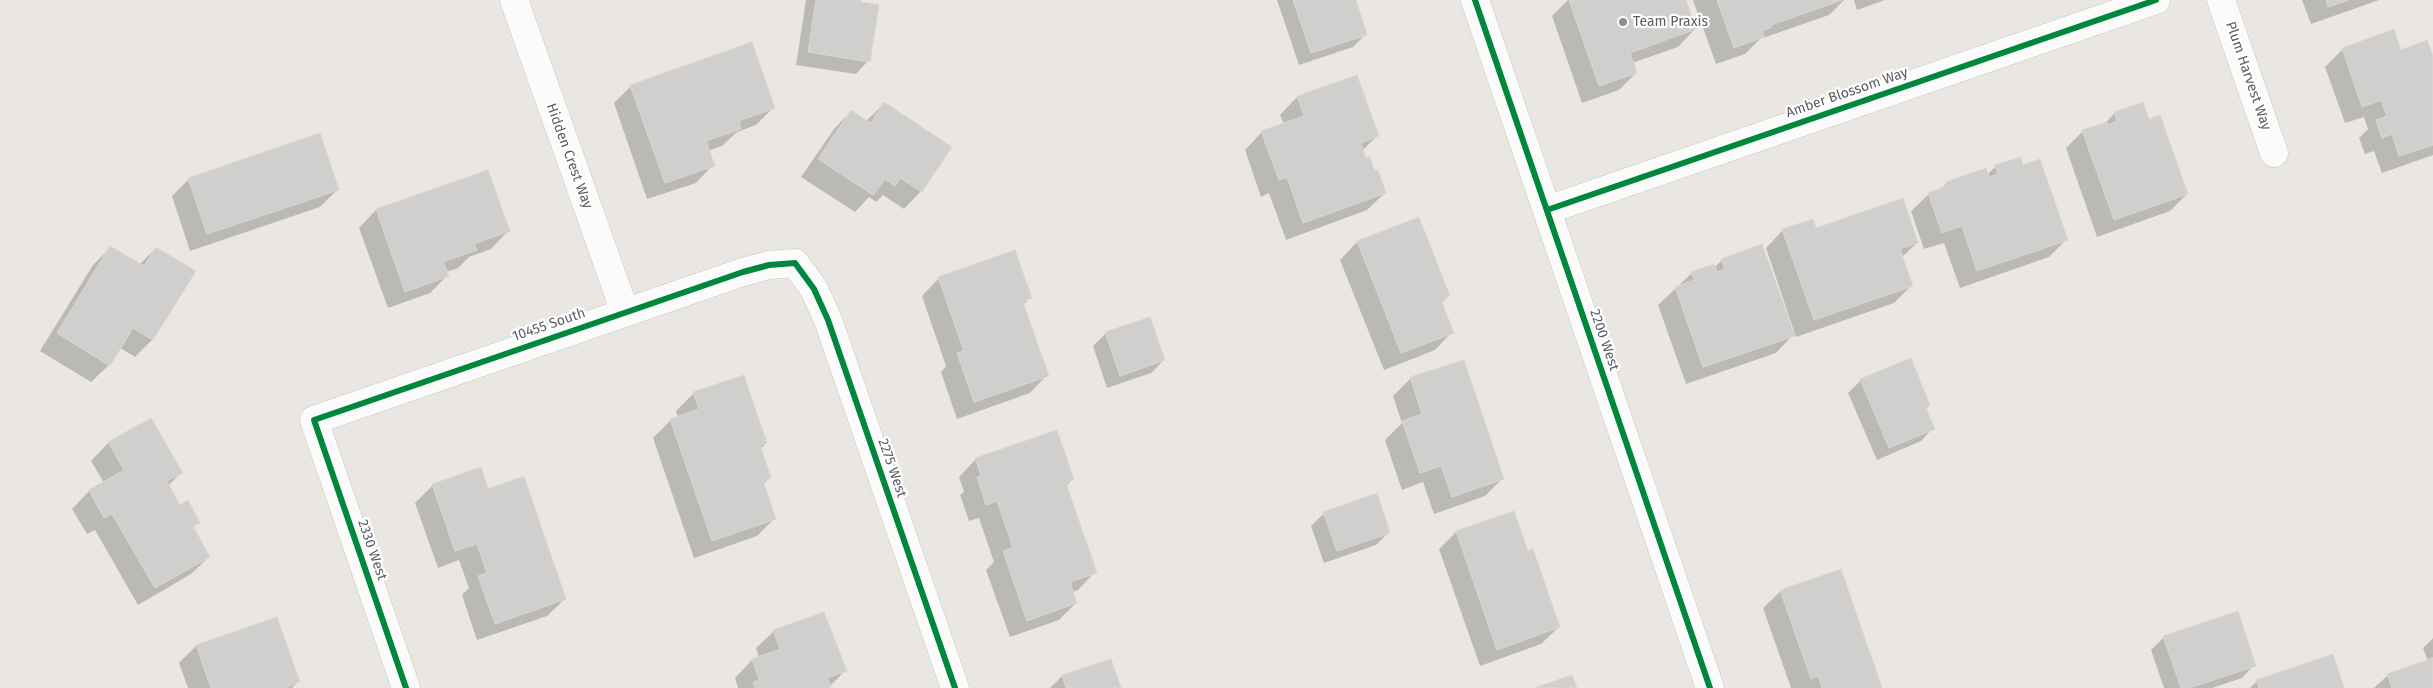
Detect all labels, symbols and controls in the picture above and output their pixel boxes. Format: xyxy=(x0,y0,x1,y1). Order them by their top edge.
place label: Team Praxis xyxy=(1633,14,1708,30)
marker: Team Praxis xyxy=(1617,16,1629,28)
street label: Plum Harvest Way xyxy=(2222,20,2274,132)
street label: Amber Blossom Way xyxy=(1784,64,1910,122)
street label: Hidden Crest Way xyxy=(542,101,596,211)
street label: 10455 South xyxy=(510,305,588,345)
street label: 2200 West xyxy=(1586,307,1622,373)
street label: 2275 West xyxy=(874,436,910,500)
street label: 2330 West xyxy=(354,517,390,583)

